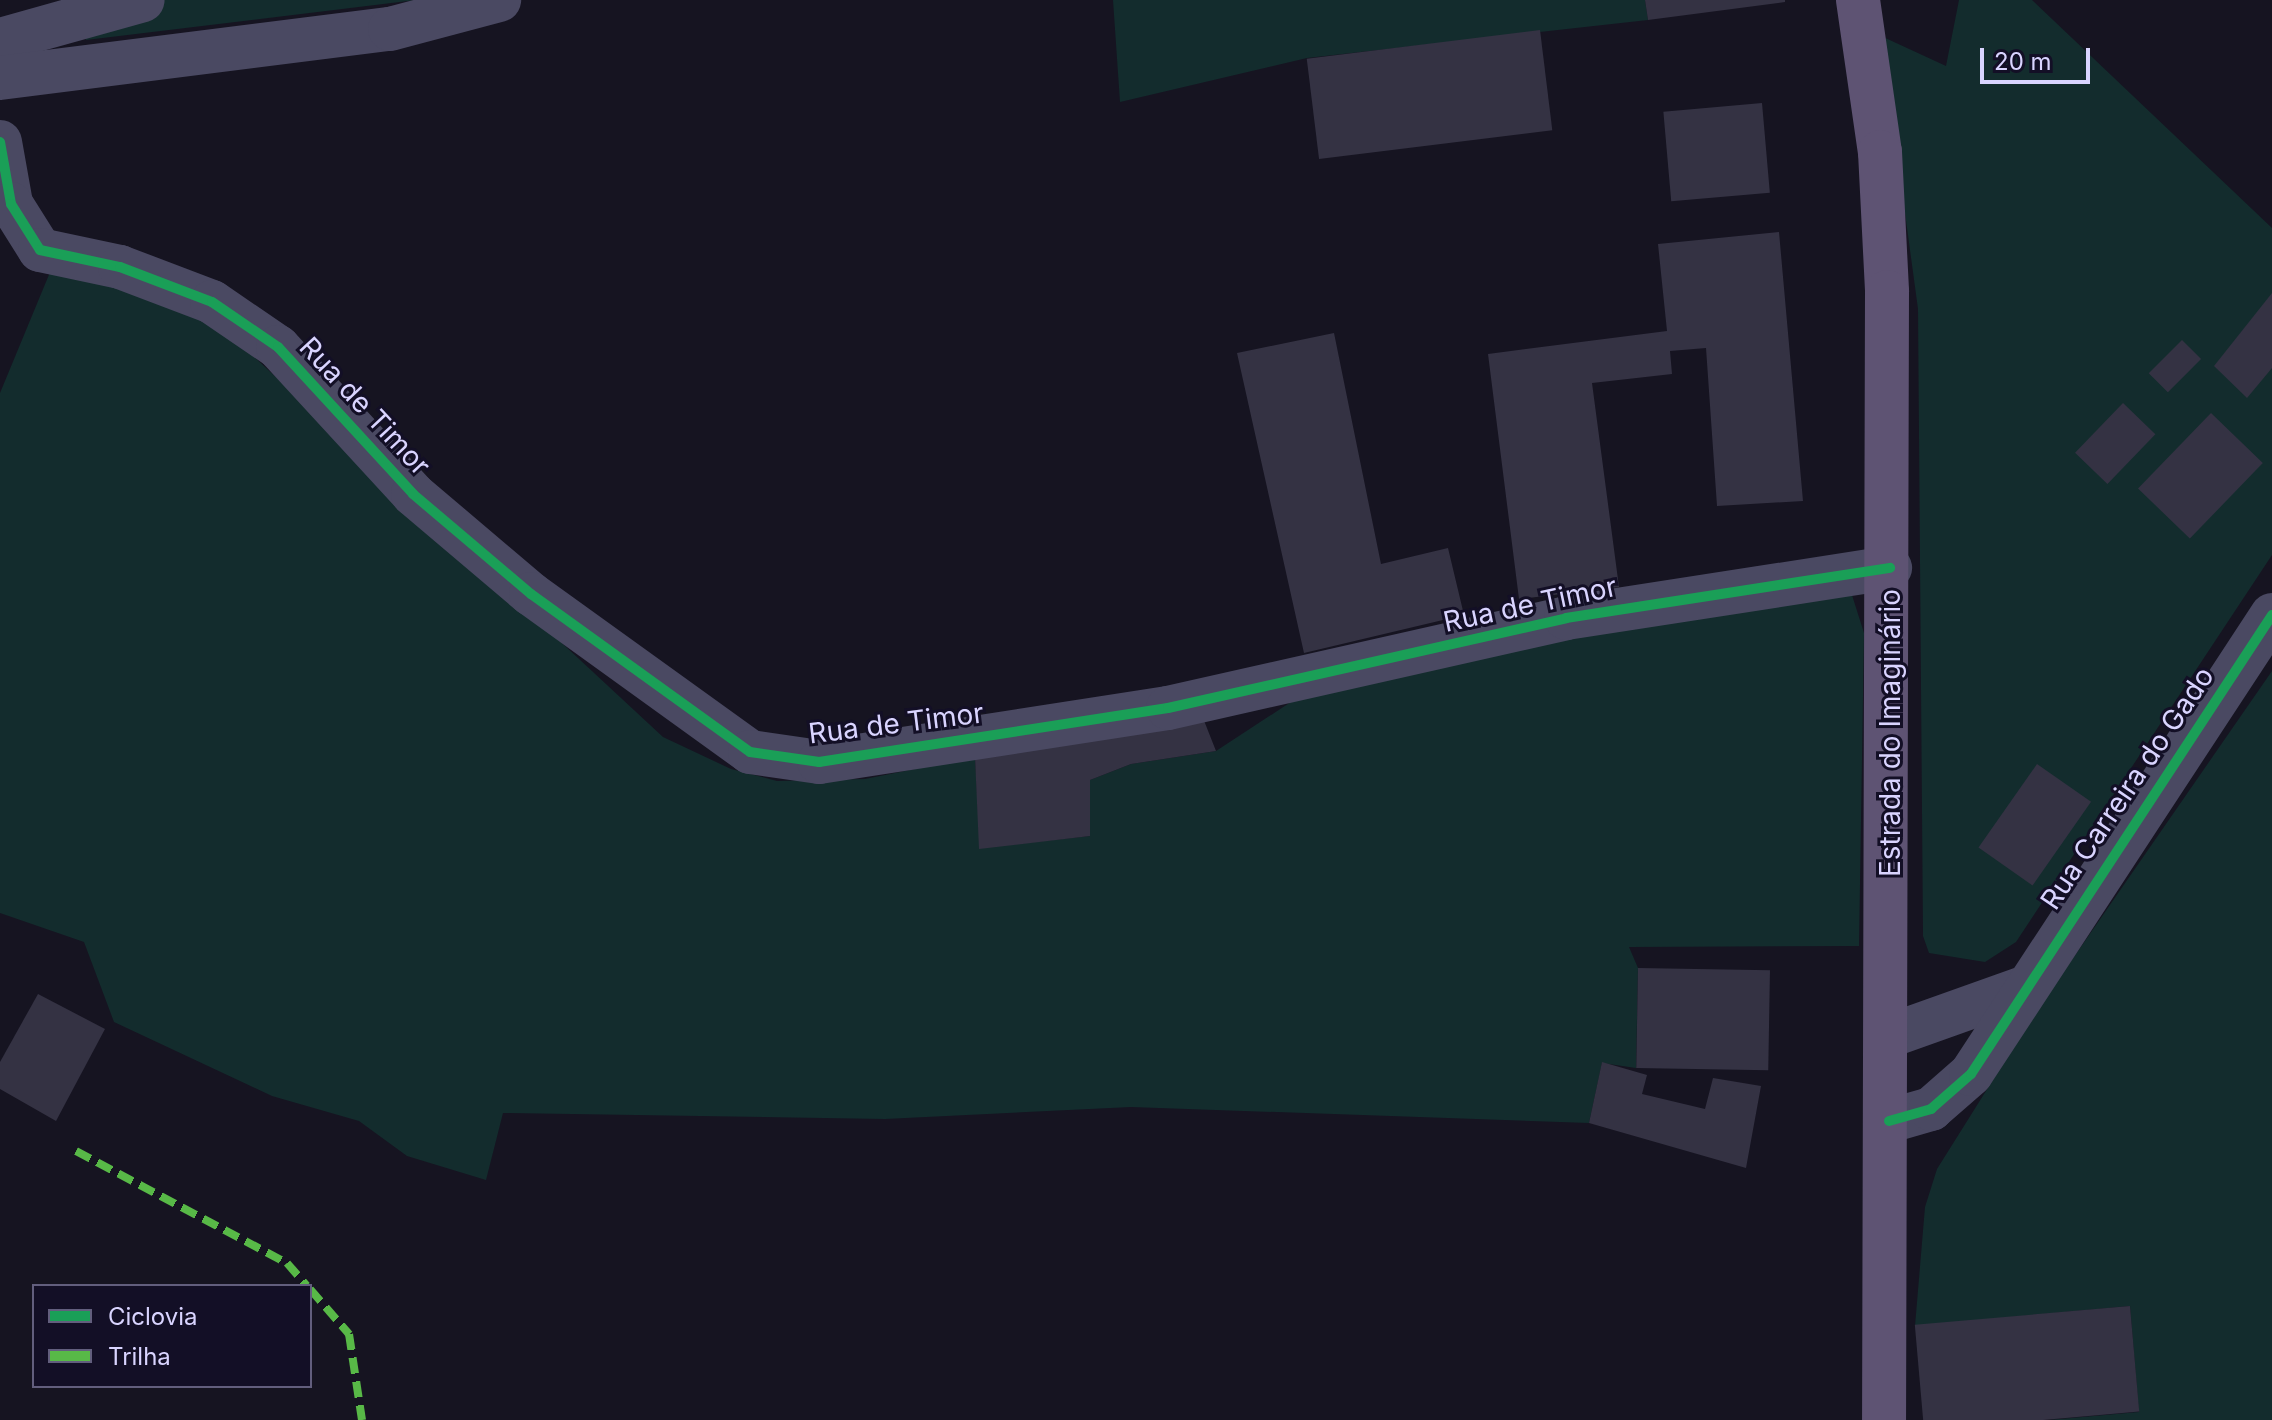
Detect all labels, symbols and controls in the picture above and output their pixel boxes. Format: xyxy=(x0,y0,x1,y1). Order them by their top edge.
scale bar xyxy=(1984,32,2094,82)
text: 20 m xyxy=(1994,47,2052,76)
street label: Rua de Timor xyxy=(293,330,437,482)
street label: Rua de Timor xyxy=(1440,569,1620,639)
street label: Estrada do Imaginário xyxy=(1873,589,1907,877)
street label: Rua Carreira do Gado xyxy=(2033,660,2221,916)
street label: Rua de Timor xyxy=(806,696,986,750)
legend xyxy=(32,1284,312,1388)
text: Ciclovia xyxy=(108,1302,198,1331)
text: Trilha xyxy=(108,1342,171,1371)

